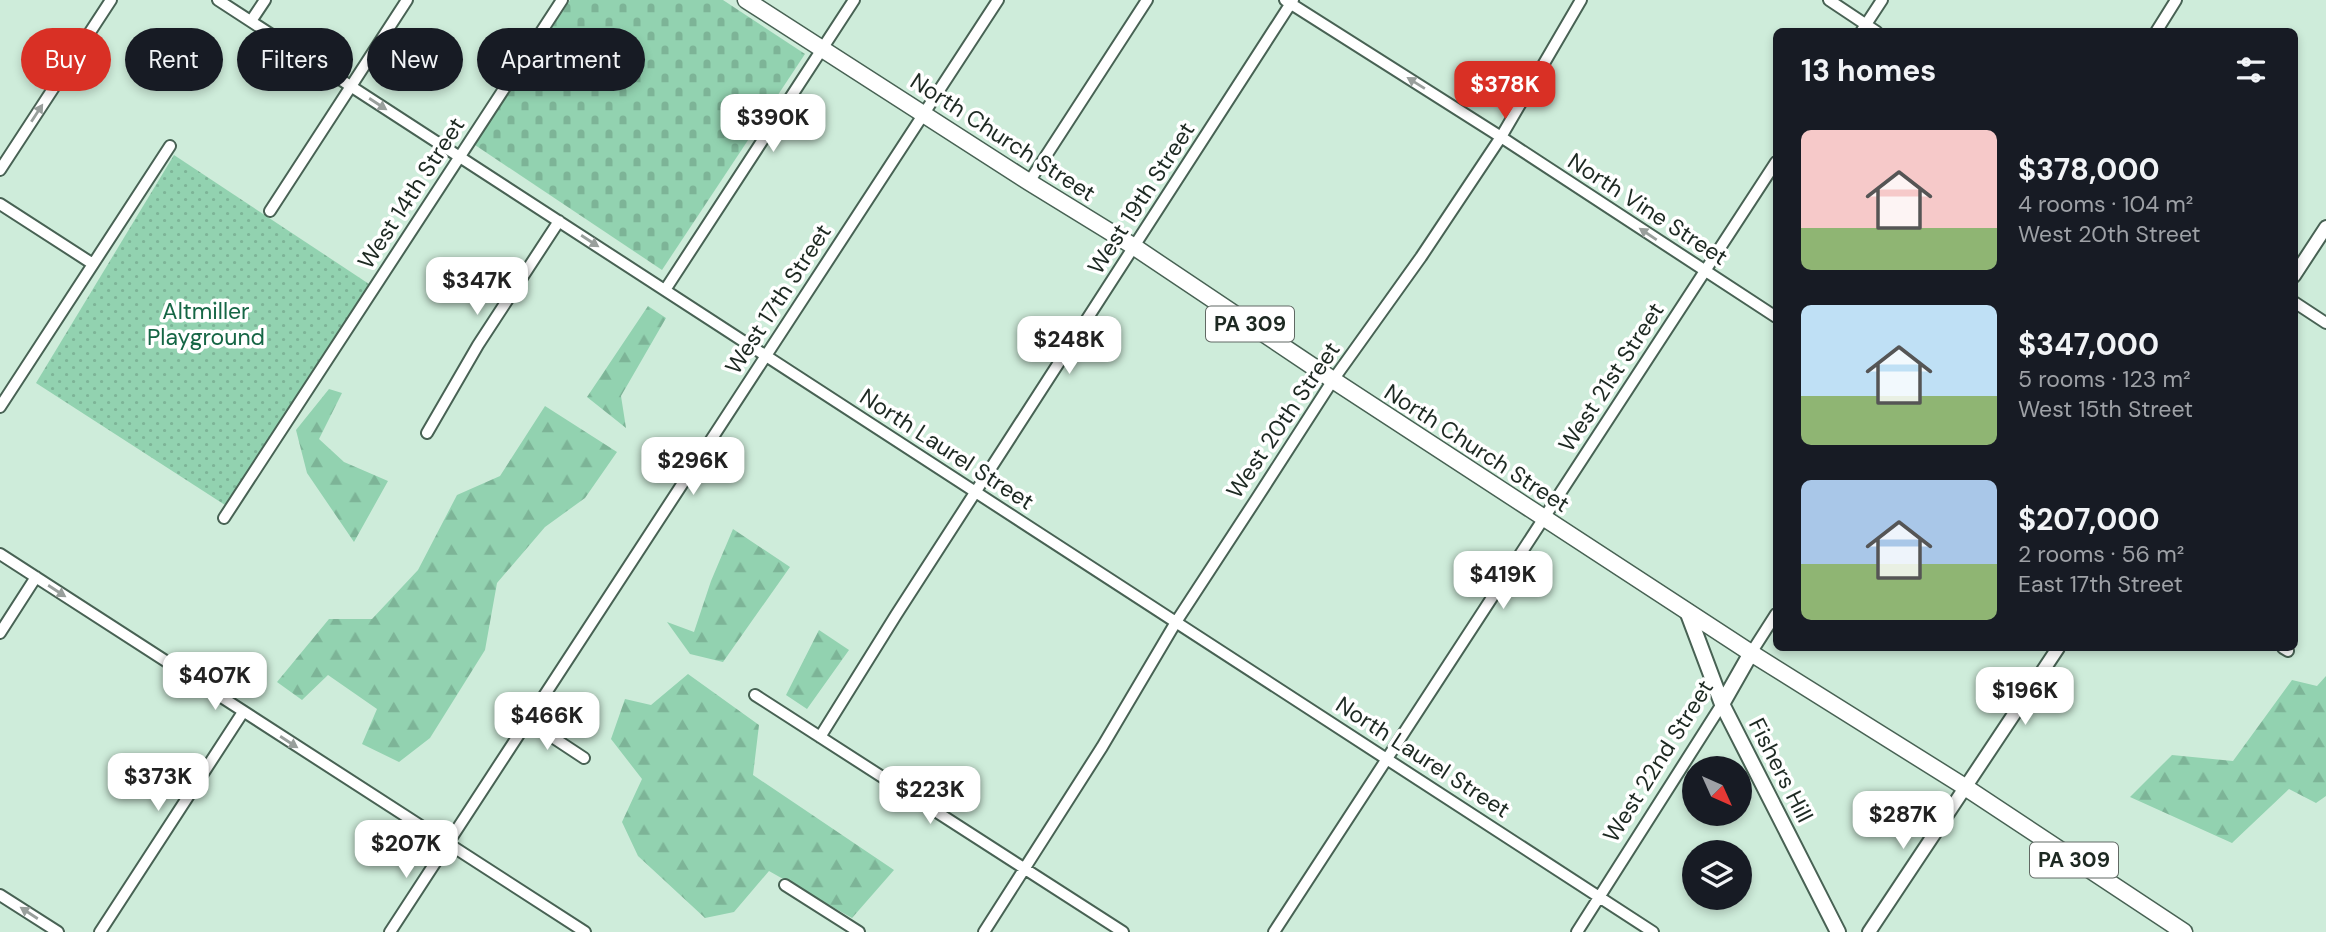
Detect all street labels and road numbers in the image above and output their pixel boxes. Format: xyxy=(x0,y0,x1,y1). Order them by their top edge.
street label: North Church Street xyxy=(905,66,1101,208)
street label: West 14th Street xyxy=(351,111,471,275)
street label: West 19th Street xyxy=(1081,116,1201,280)
street label: North Vine Street xyxy=(1562,146,1734,272)
street label: West 17th Street xyxy=(718,218,838,380)
street label: West 21st Street xyxy=(1552,297,1670,457)
road number: PA 309 xyxy=(1206,306,1294,342)
street label: West 20th Street xyxy=(1220,336,1346,504)
street label: North Church Street xyxy=(1379,377,1575,519)
street label: North Laurel Street xyxy=(854,381,1040,517)
street label: West 22nd Street xyxy=(1596,674,1720,848)
street label: North Laurel Street xyxy=(1330,689,1516,825)
street label: Fishers Hill xyxy=(1742,713,1820,827)
road number: PA 309 xyxy=(2030,842,2118,878)

